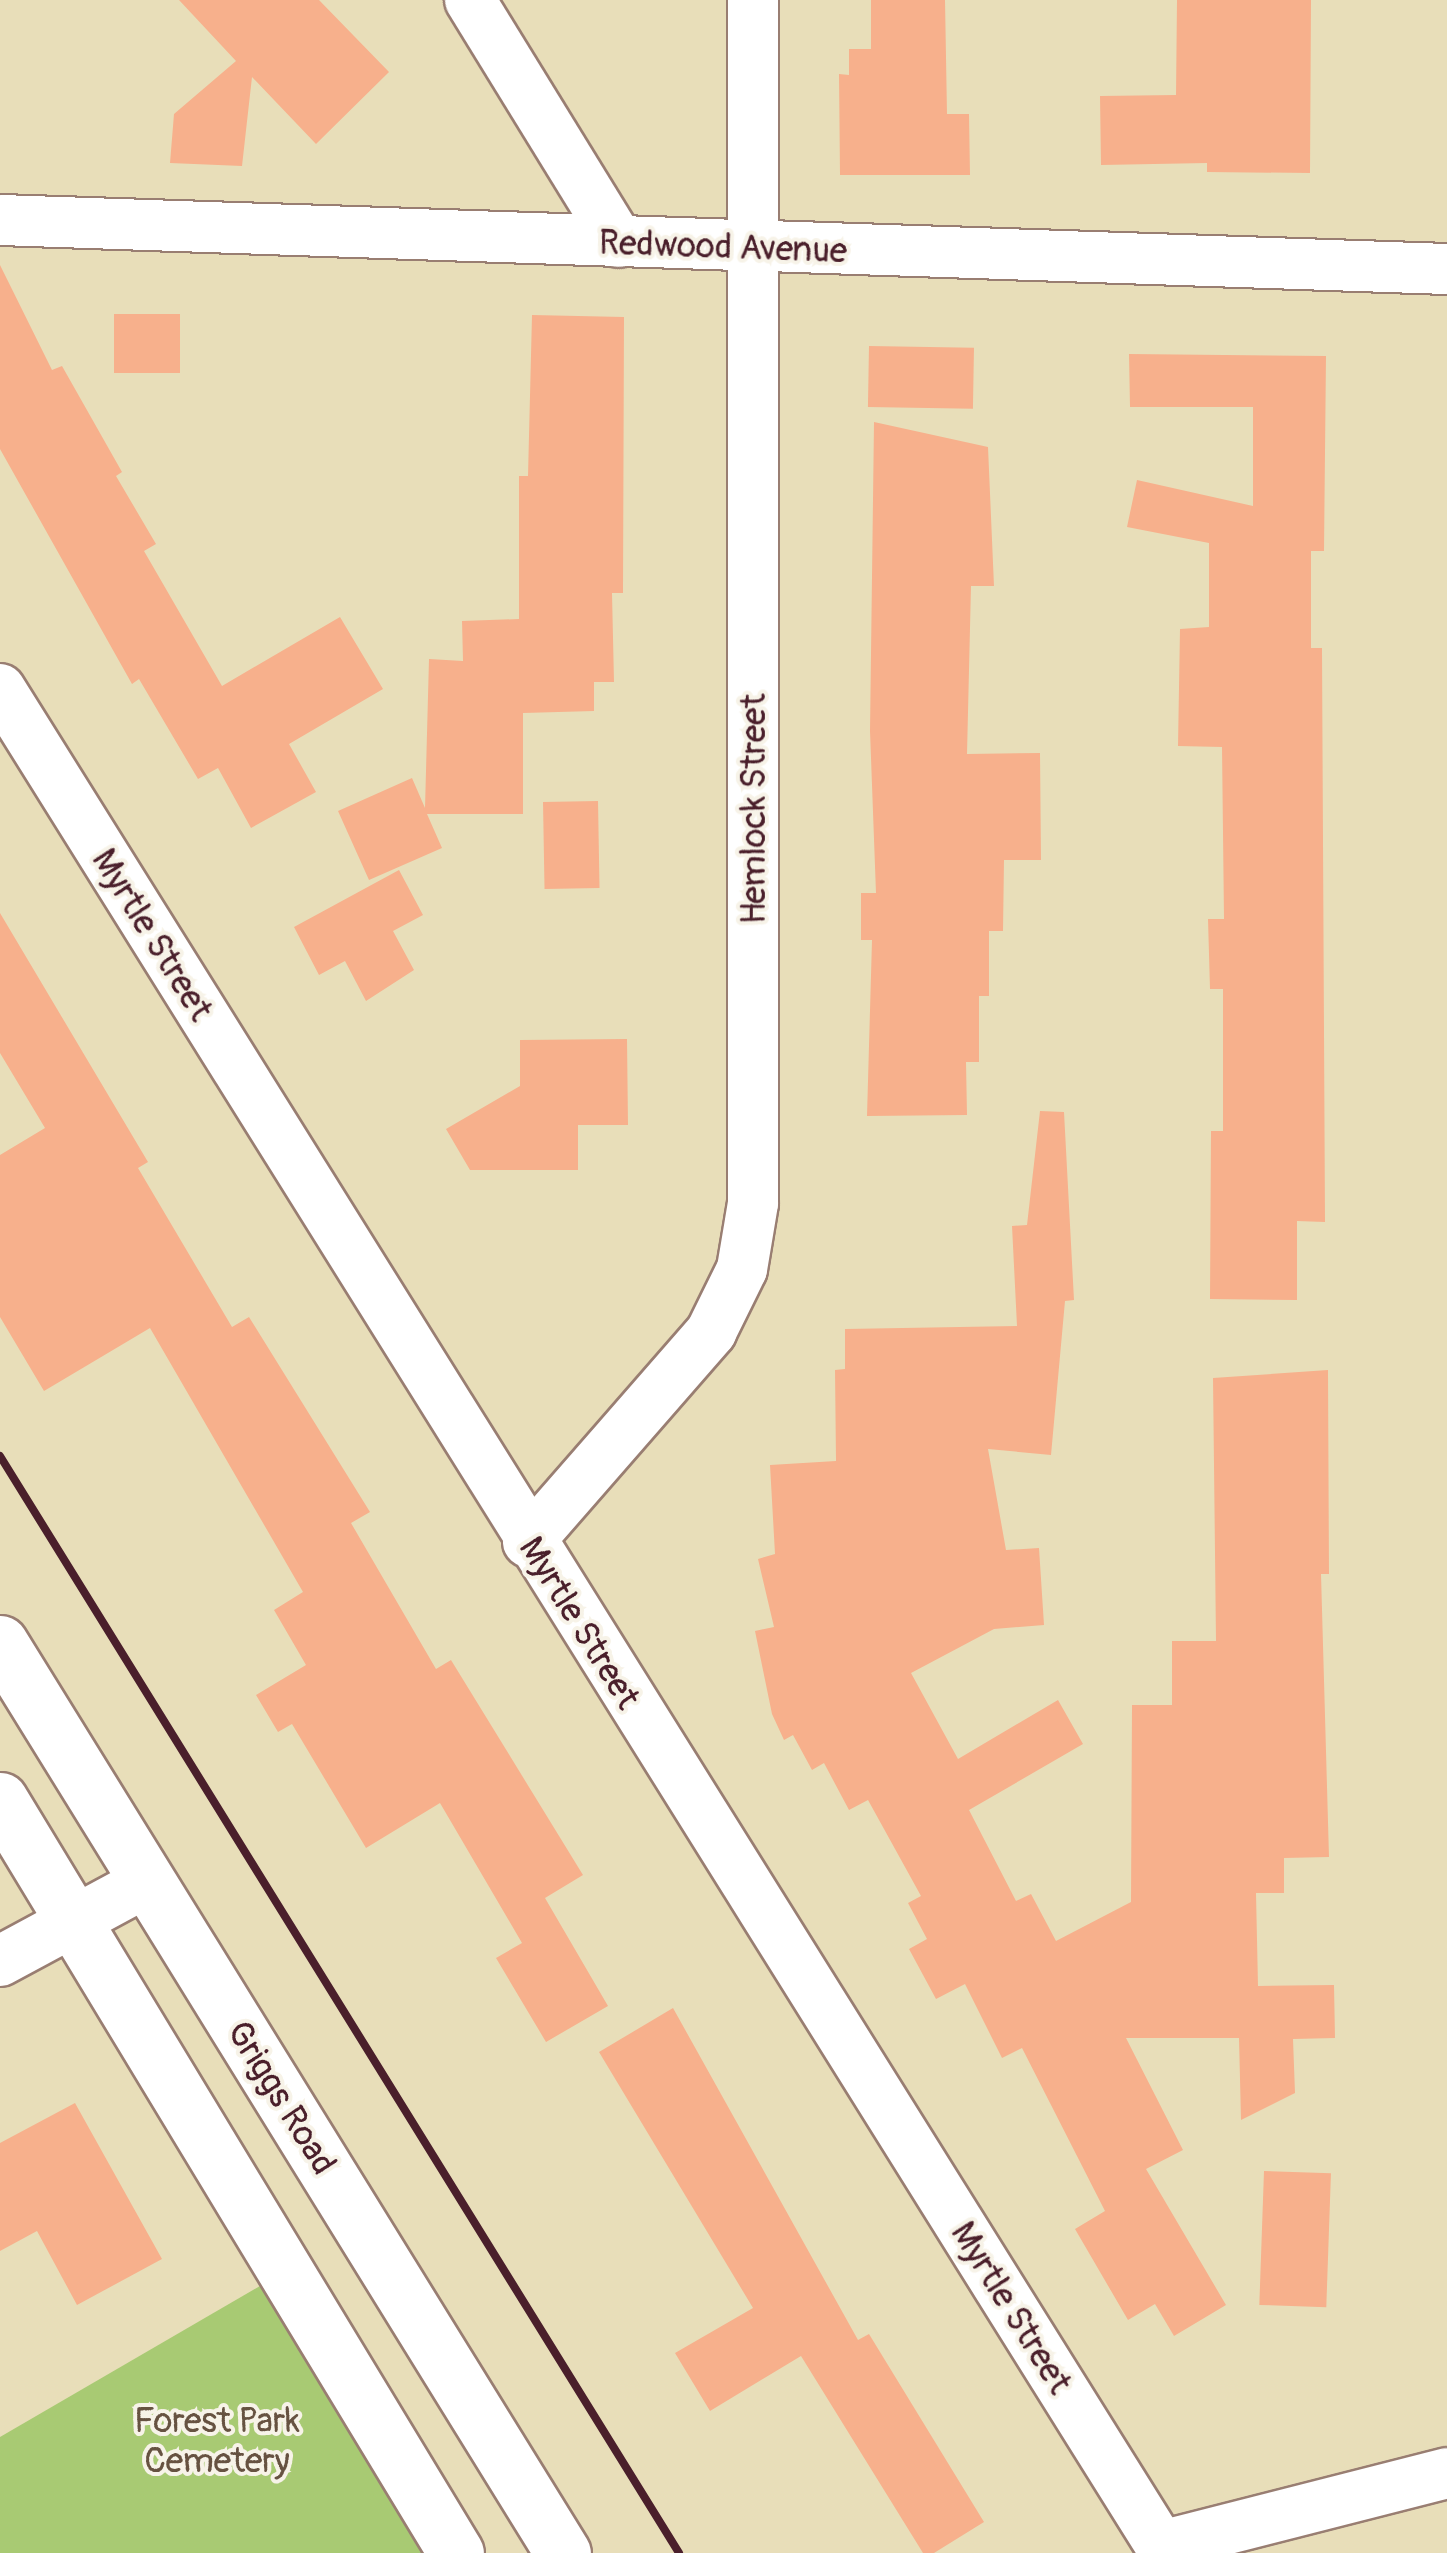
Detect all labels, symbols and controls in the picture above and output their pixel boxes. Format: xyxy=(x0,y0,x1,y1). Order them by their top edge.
street label: Redwood Avenue xyxy=(598,222,848,272)
street label: Hemlock Street xyxy=(733,694,775,924)
street label: Myrtle Street xyxy=(83,841,221,1029)
street label: Myrtle Street xyxy=(510,1529,648,1717)
street label: Griggs Road xyxy=(217,2014,345,2182)
street label: Myrtle Street xyxy=(942,2214,1080,2402)
park label: Forest Park Cemetery xyxy=(134,2400,300,2482)

